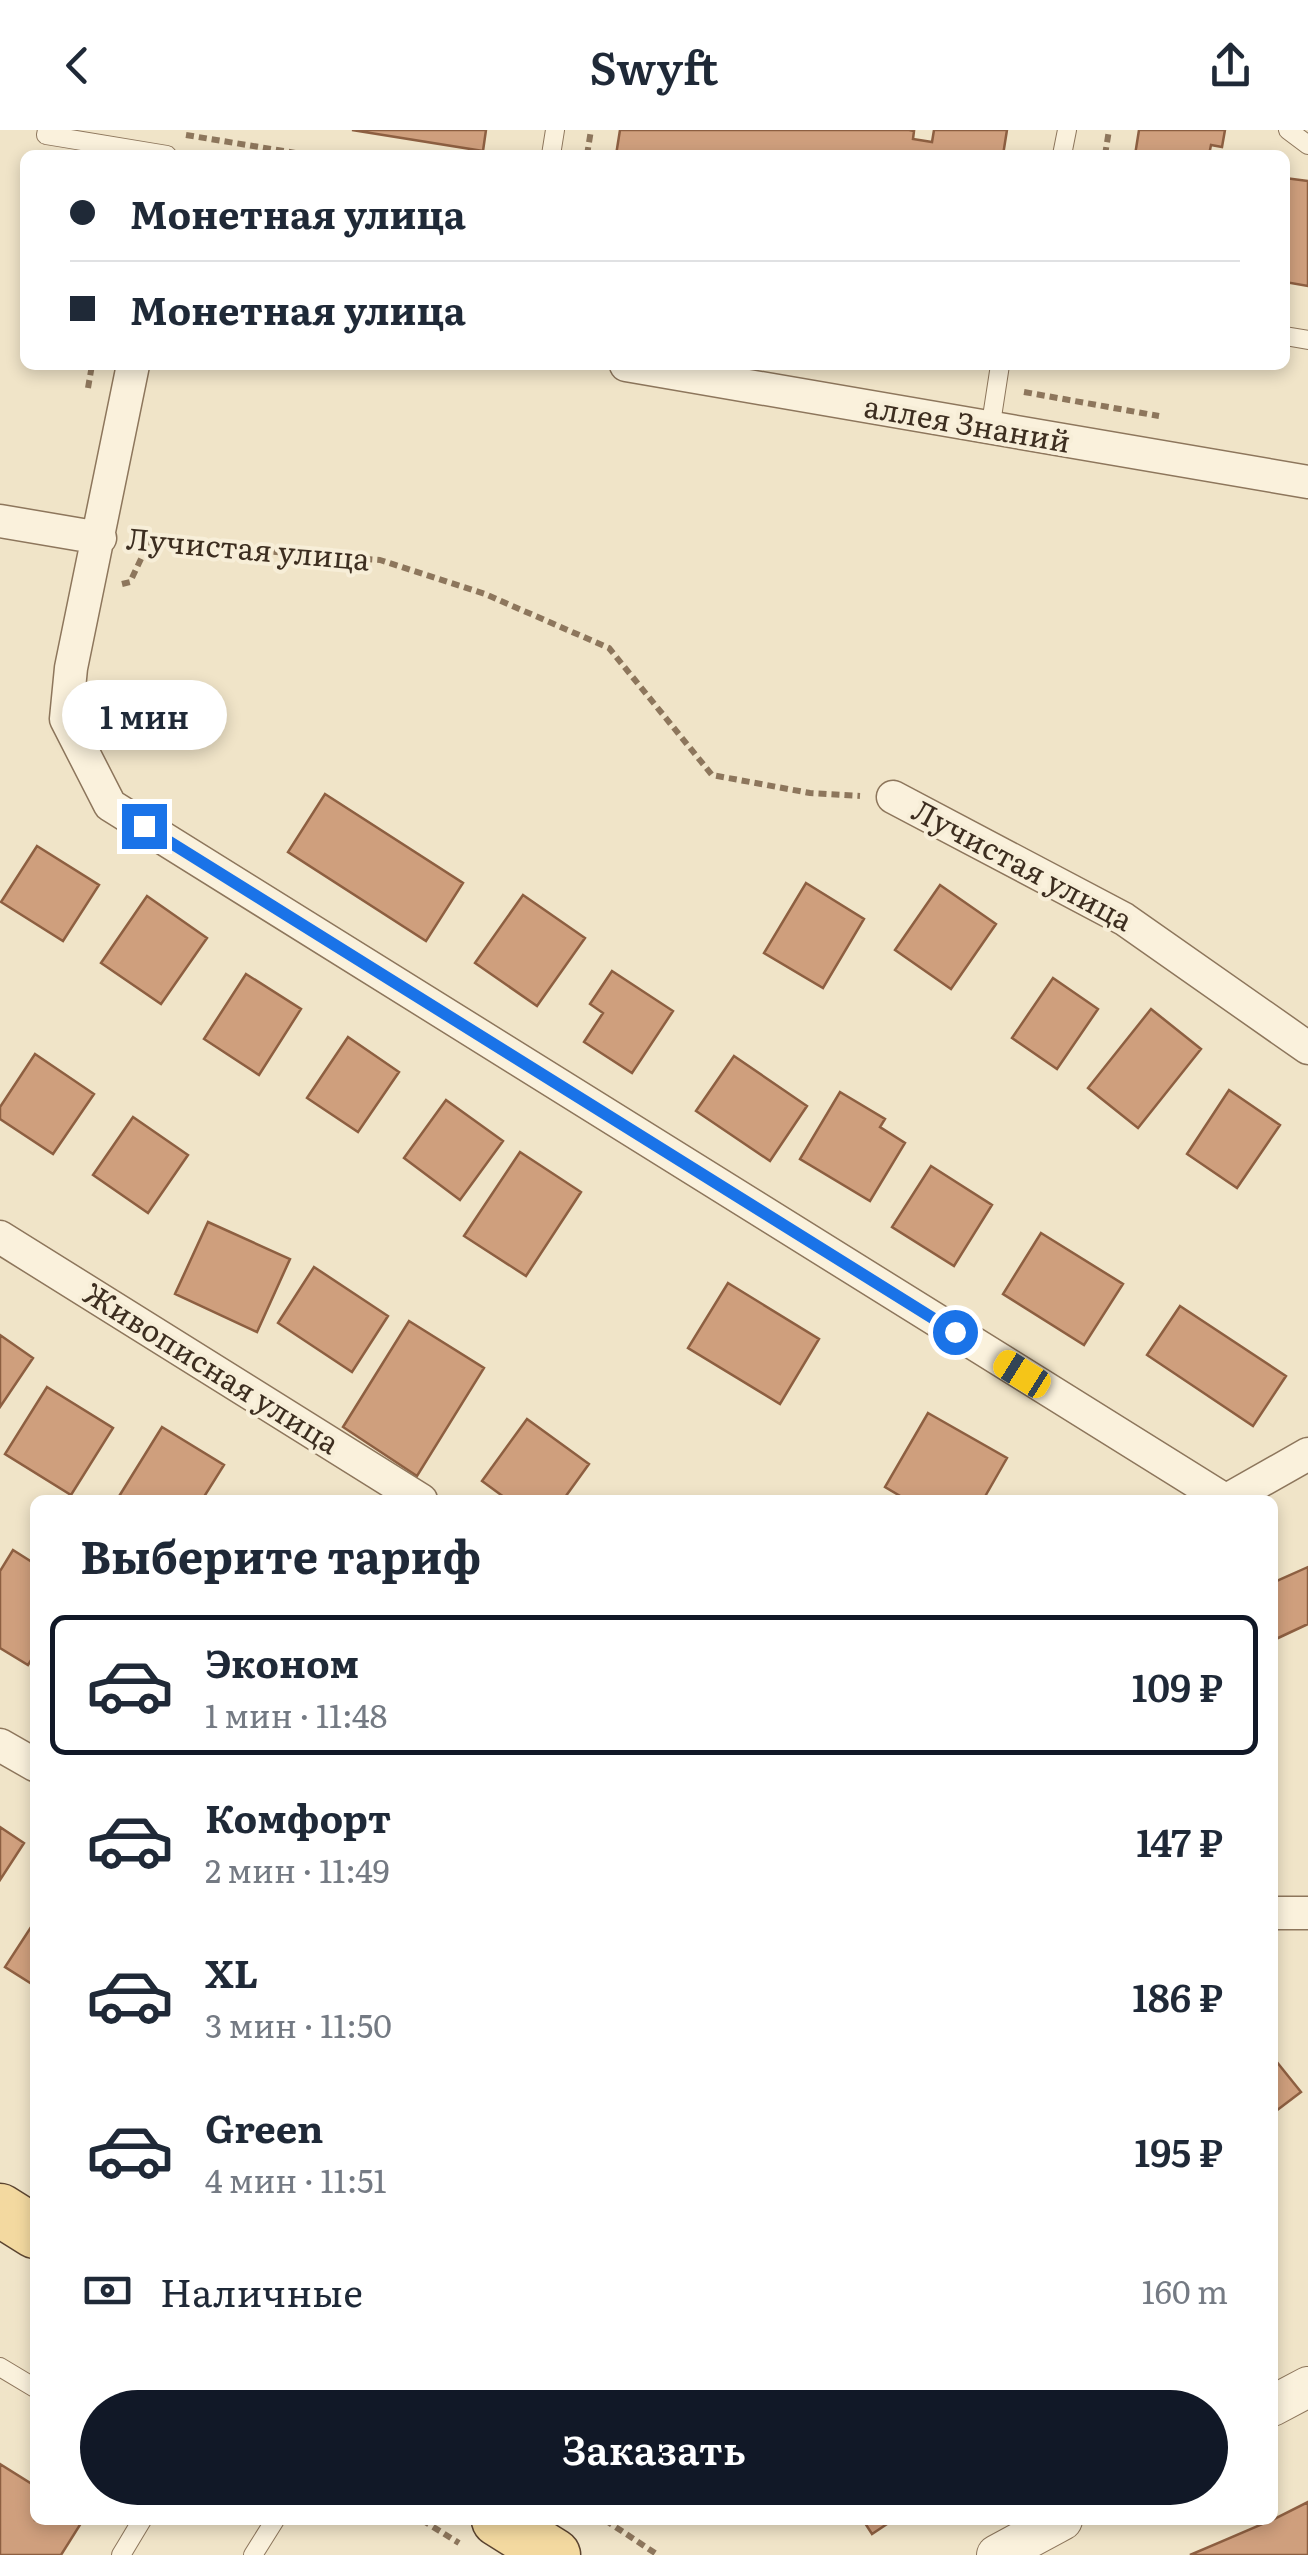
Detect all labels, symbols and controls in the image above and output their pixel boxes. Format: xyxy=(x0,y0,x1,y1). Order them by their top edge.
text: Swyft xyxy=(590,32,718,99)
icon: back xyxy=(50,38,105,93)
icon: share xyxy=(1203,38,1258,93)
text: Монетная улица xyxy=(130,184,466,241)
text: Монетная улица xyxy=(130,280,466,337)
street label: аллея Знаний xyxy=(861,382,1074,462)
street label: Лучистая улица xyxy=(125,514,373,580)
callout: 1 мин xyxy=(62,681,226,751)
text: 1 мин xyxy=(100,691,189,739)
street label: Лучистая улица xyxy=(905,787,1142,940)
route end xyxy=(122,804,167,849)
street label: Живописная улица xyxy=(76,1270,350,1463)
route start xyxy=(933,1310,978,1355)
car xyxy=(989,1345,1055,1403)
text: Выберите тариф xyxy=(80,1521,481,1588)
text: Эконом xyxy=(205,1633,359,1690)
icon: car xyxy=(85,1640,175,1730)
text: 109 ₽ xyxy=(1132,1657,1223,1714)
text: 1 мин · 11:48 xyxy=(205,1690,387,1738)
text: Комфорт xyxy=(205,1788,391,1845)
icon: car xyxy=(85,1795,175,1885)
text: 147 ₽ xyxy=(1136,1812,1223,1869)
text: 2 мин · 11:49 xyxy=(205,1845,390,1893)
text: XL xyxy=(205,1943,258,2000)
icon: car xyxy=(85,1950,175,2040)
text: 186 ₽ xyxy=(1132,1967,1223,2024)
text: 3 мин · 11:50 xyxy=(205,2000,392,2048)
text: Green xyxy=(205,2098,323,2155)
icon: car xyxy=(85,2105,175,2195)
text: 195 ₽ xyxy=(1135,2122,1223,2179)
text: 4 мин · 11:51 xyxy=(205,2155,387,2203)
text: Наличные xyxy=(160,2262,363,2319)
icon: cash xyxy=(80,2263,135,2318)
text: 160 m xyxy=(1142,2266,1228,2314)
button: Заказать xyxy=(80,2390,1228,2505)

